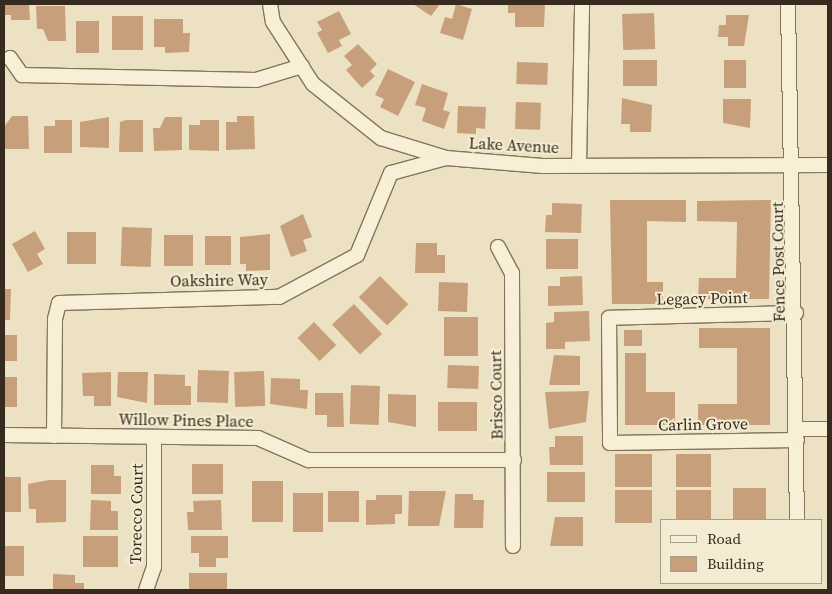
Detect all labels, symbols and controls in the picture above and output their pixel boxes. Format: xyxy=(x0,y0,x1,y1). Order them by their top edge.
street label: Lake Avenue xyxy=(468,133,560,157)
street label: Fence Post Court xyxy=(767,202,789,322)
street label: Oakshire Way xyxy=(170,270,268,290)
street label: Legacy Point xyxy=(656,288,748,308)
street label: Brisco Court xyxy=(486,350,506,440)
street label: Willow Pines Place xyxy=(118,409,254,431)
street label: Carlin Grove xyxy=(658,414,748,434)
street label: Torecco Court xyxy=(126,464,146,564)
legend xyxy=(660,519,822,584)
text: Road xyxy=(707,528,741,549)
text: Building xyxy=(707,553,764,574)

